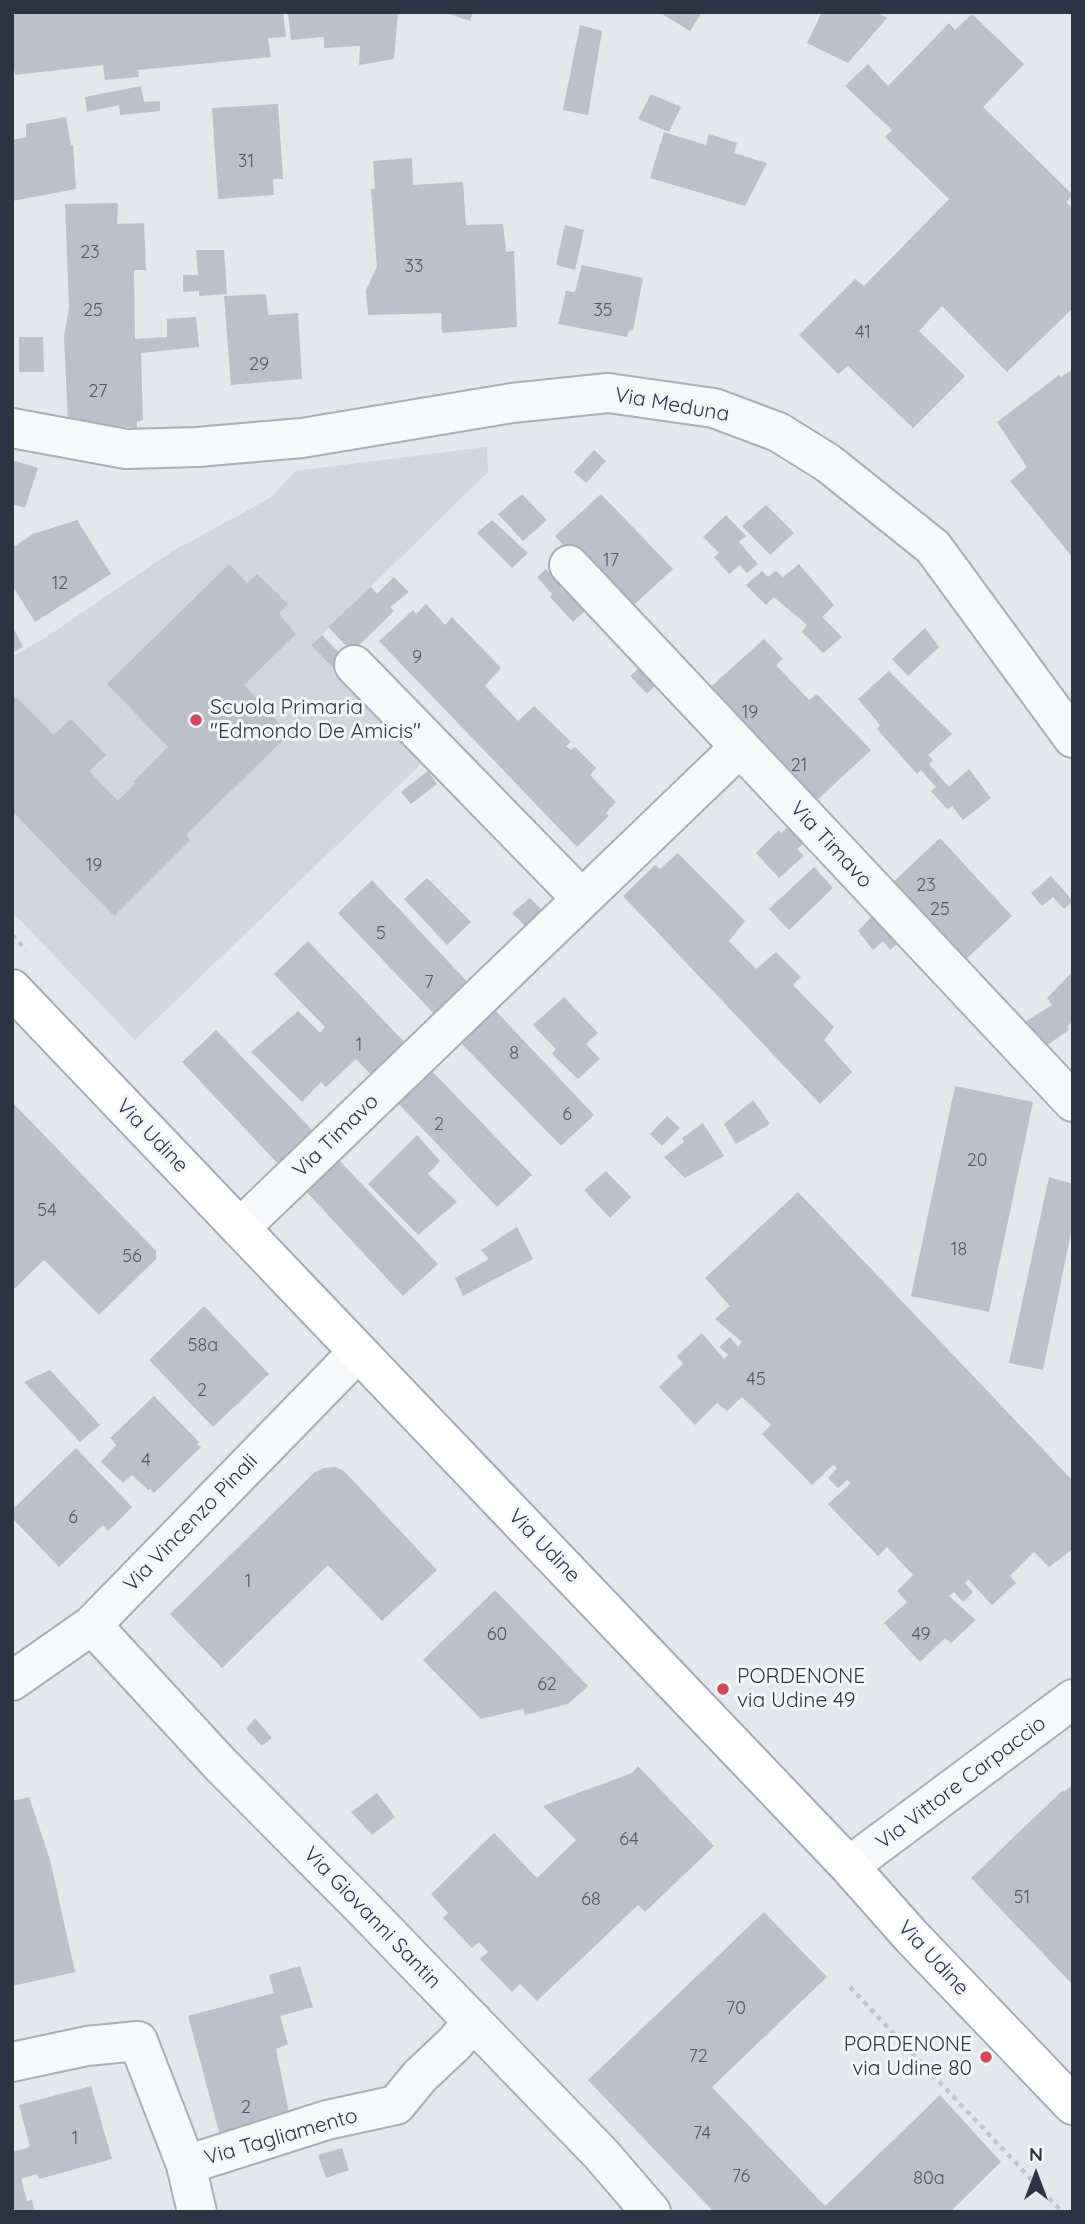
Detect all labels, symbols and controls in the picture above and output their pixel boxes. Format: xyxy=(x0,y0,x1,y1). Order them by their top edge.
house number: 31 xyxy=(238,151,254,173)
house number: 23 xyxy=(80,242,100,264)
house number: 33 xyxy=(405,256,423,278)
house number: 25 xyxy=(83,300,103,322)
house number: 35 xyxy=(593,300,613,322)
house number: 41 xyxy=(855,322,871,344)
house number: 29 xyxy=(249,354,269,376)
house number: 27 xyxy=(89,381,107,403)
street label: Via Meduna xyxy=(613,383,731,427)
house number: 17 xyxy=(603,550,619,572)
house number: 12 xyxy=(52,573,68,595)
house number: 9 xyxy=(412,647,422,669)
place label: Scuola Primaria "Edmondo De Amicis" xyxy=(210,695,421,745)
house number: 19 xyxy=(742,702,758,724)
marker: Scuola Primaria "Edmondo De Amicis" xyxy=(188,712,204,728)
house number: 21 xyxy=(791,755,807,777)
street label: Via Timavo xyxy=(784,796,878,894)
house number: 19 xyxy=(86,855,102,877)
house number: 23 xyxy=(916,875,936,897)
house number: 25 xyxy=(930,899,950,921)
house number: 5 xyxy=(376,923,386,945)
house number: 7 xyxy=(424,972,434,994)
house number: 1 xyxy=(356,1035,362,1057)
house number: 8 xyxy=(509,1043,519,1065)
street label: Via Timavo xyxy=(288,1089,384,1183)
street label: Via Udine xyxy=(111,1094,193,1178)
house number: 6 xyxy=(562,1104,572,1126)
house number: 2 xyxy=(434,1114,444,1136)
house number: 20 xyxy=(967,1150,987,1172)
house number: 54 xyxy=(37,1200,57,1222)
house number: 18 xyxy=(951,1239,967,1261)
house number: 56 xyxy=(122,1246,142,1268)
house number: 58a xyxy=(188,1335,218,1357)
house number: 45 xyxy=(746,1369,766,1391)
house number: 2 xyxy=(197,1380,207,1402)
street label: Via Vincenzo Pinali xyxy=(119,1449,263,1597)
house number: 4 xyxy=(141,1450,151,1472)
street label: Via Udine xyxy=(503,1504,585,1588)
house number: 6 xyxy=(68,1507,78,1529)
house number: 1 xyxy=(245,1571,251,1593)
house number: 60 xyxy=(487,1624,507,1646)
house number: 49 xyxy=(911,1624,931,1646)
place label: PORDENONE via Udine 49 xyxy=(737,1664,865,1714)
house number: 62 xyxy=(537,1674,557,1696)
marker: PORDENONE via Udine 49 xyxy=(715,1681,731,1697)
street label: Via Vittore Carpaccio xyxy=(871,1711,1051,1855)
house number: 64 xyxy=(619,1829,639,1851)
street label: Via Giovanni Santin xyxy=(298,1842,446,1994)
house number: 51 xyxy=(1014,1887,1030,1909)
house number: 68 xyxy=(581,1889,601,1911)
street label: Via Udine xyxy=(892,1915,974,2001)
house number: 70 xyxy=(726,1998,746,2020)
place label: PORDENONE via Udine 80 xyxy=(844,2032,972,2082)
house number: 72 xyxy=(688,2046,708,2068)
marker: PORDENONE via Udine 80 xyxy=(978,2049,994,2065)
house number: 2 xyxy=(241,2097,251,2119)
street label: Via Tagliamento xyxy=(201,2103,361,2171)
house number: 74 xyxy=(693,2123,711,2145)
house number: 1 xyxy=(72,2128,78,2150)
north arrow xyxy=(1001,2140,1071,2210)
text: N xyxy=(1029,2142,1043,2166)
house number: 76 xyxy=(732,2166,750,2188)
house number: 80a xyxy=(913,2168,945,2190)

